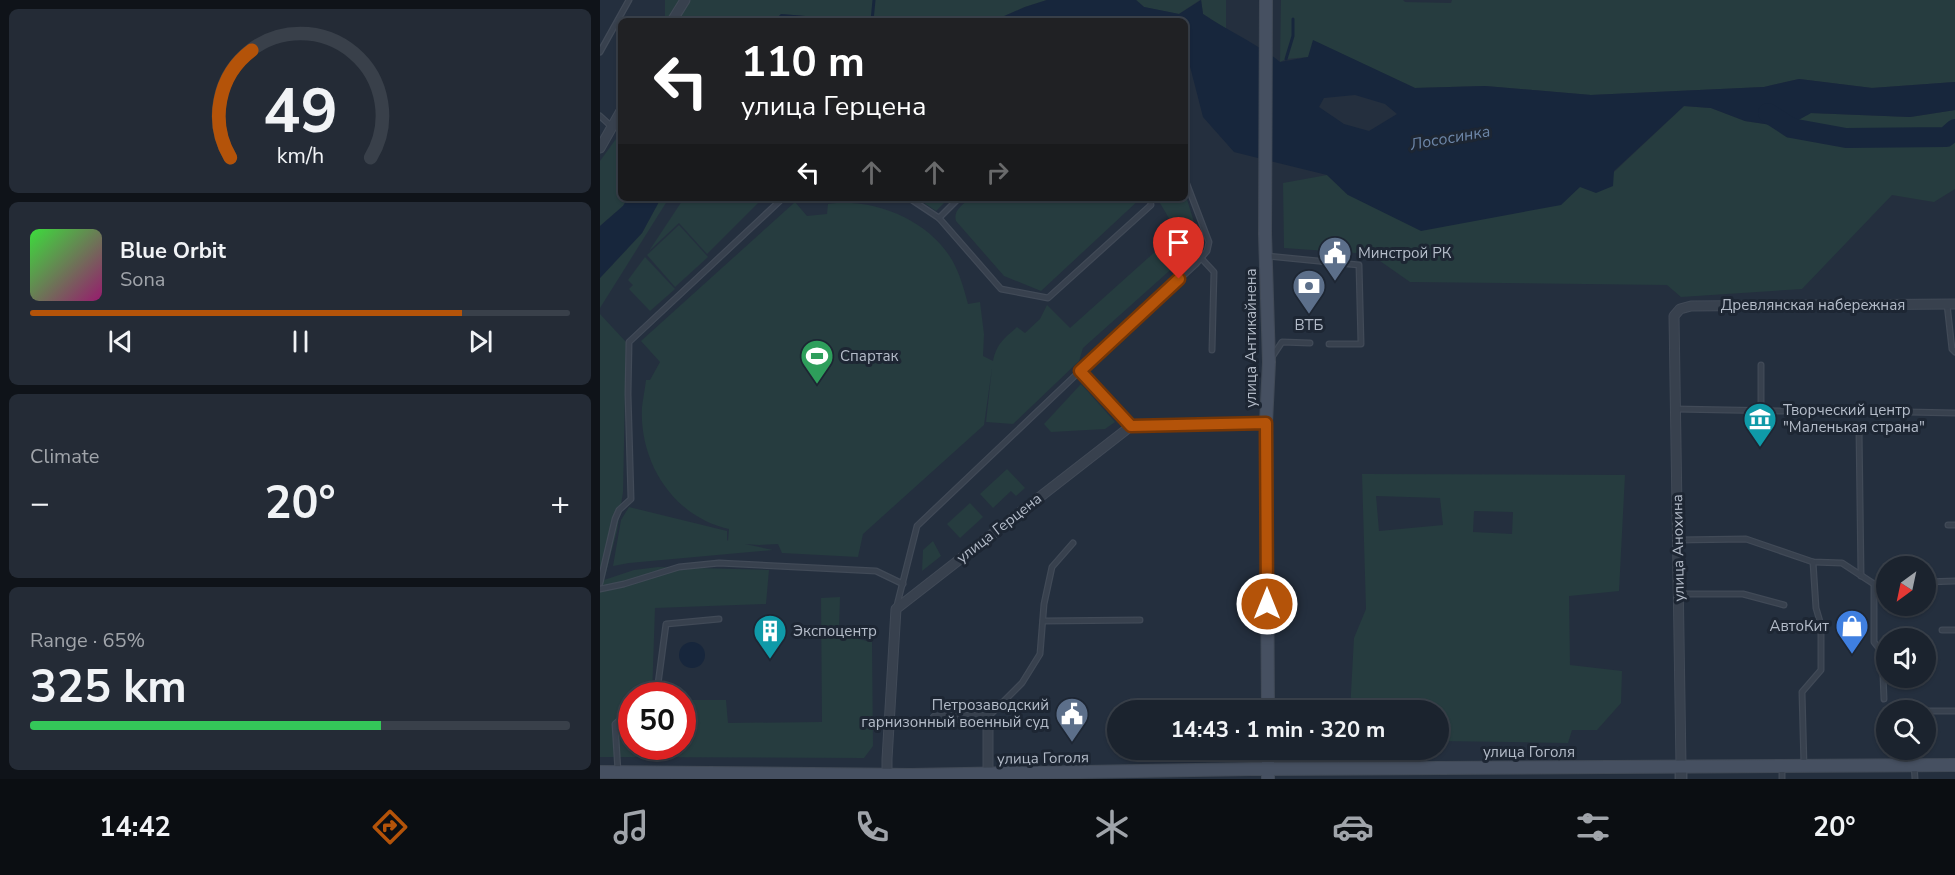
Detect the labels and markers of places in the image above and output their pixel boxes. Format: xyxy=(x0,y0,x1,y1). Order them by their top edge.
pin xyxy=(1153,217,1204,279)
public building icon: Минстрой РК xyxy=(1317,235,1353,282)
place label: Минстрой РК xyxy=(1358,243,1452,263)
bank icon: ВТБ xyxy=(1291,268,1327,315)
place label: ВТБ xyxy=(1295,315,1324,335)
sports icon: Спартак xyxy=(799,338,835,385)
place label: Спартак xyxy=(840,346,899,366)
place label: Творческий центр "Маленькая страна" xyxy=(1783,400,1925,437)
museum icon: Творческий центр "Маленькая страна" xyxy=(1742,401,1778,448)
shop icon: АвтоКит xyxy=(1834,608,1870,655)
building icon: Экспоцентр xyxy=(752,613,788,660)
place label: АвтоКит xyxy=(1770,616,1829,636)
place label: Экспоцентр xyxy=(793,621,877,641)
place label: Петрозаводский гарнизонный военный суд xyxy=(861,695,1049,732)
public building icon: Петрозаводский гарнизонный военный суд xyxy=(1054,696,1090,743)

